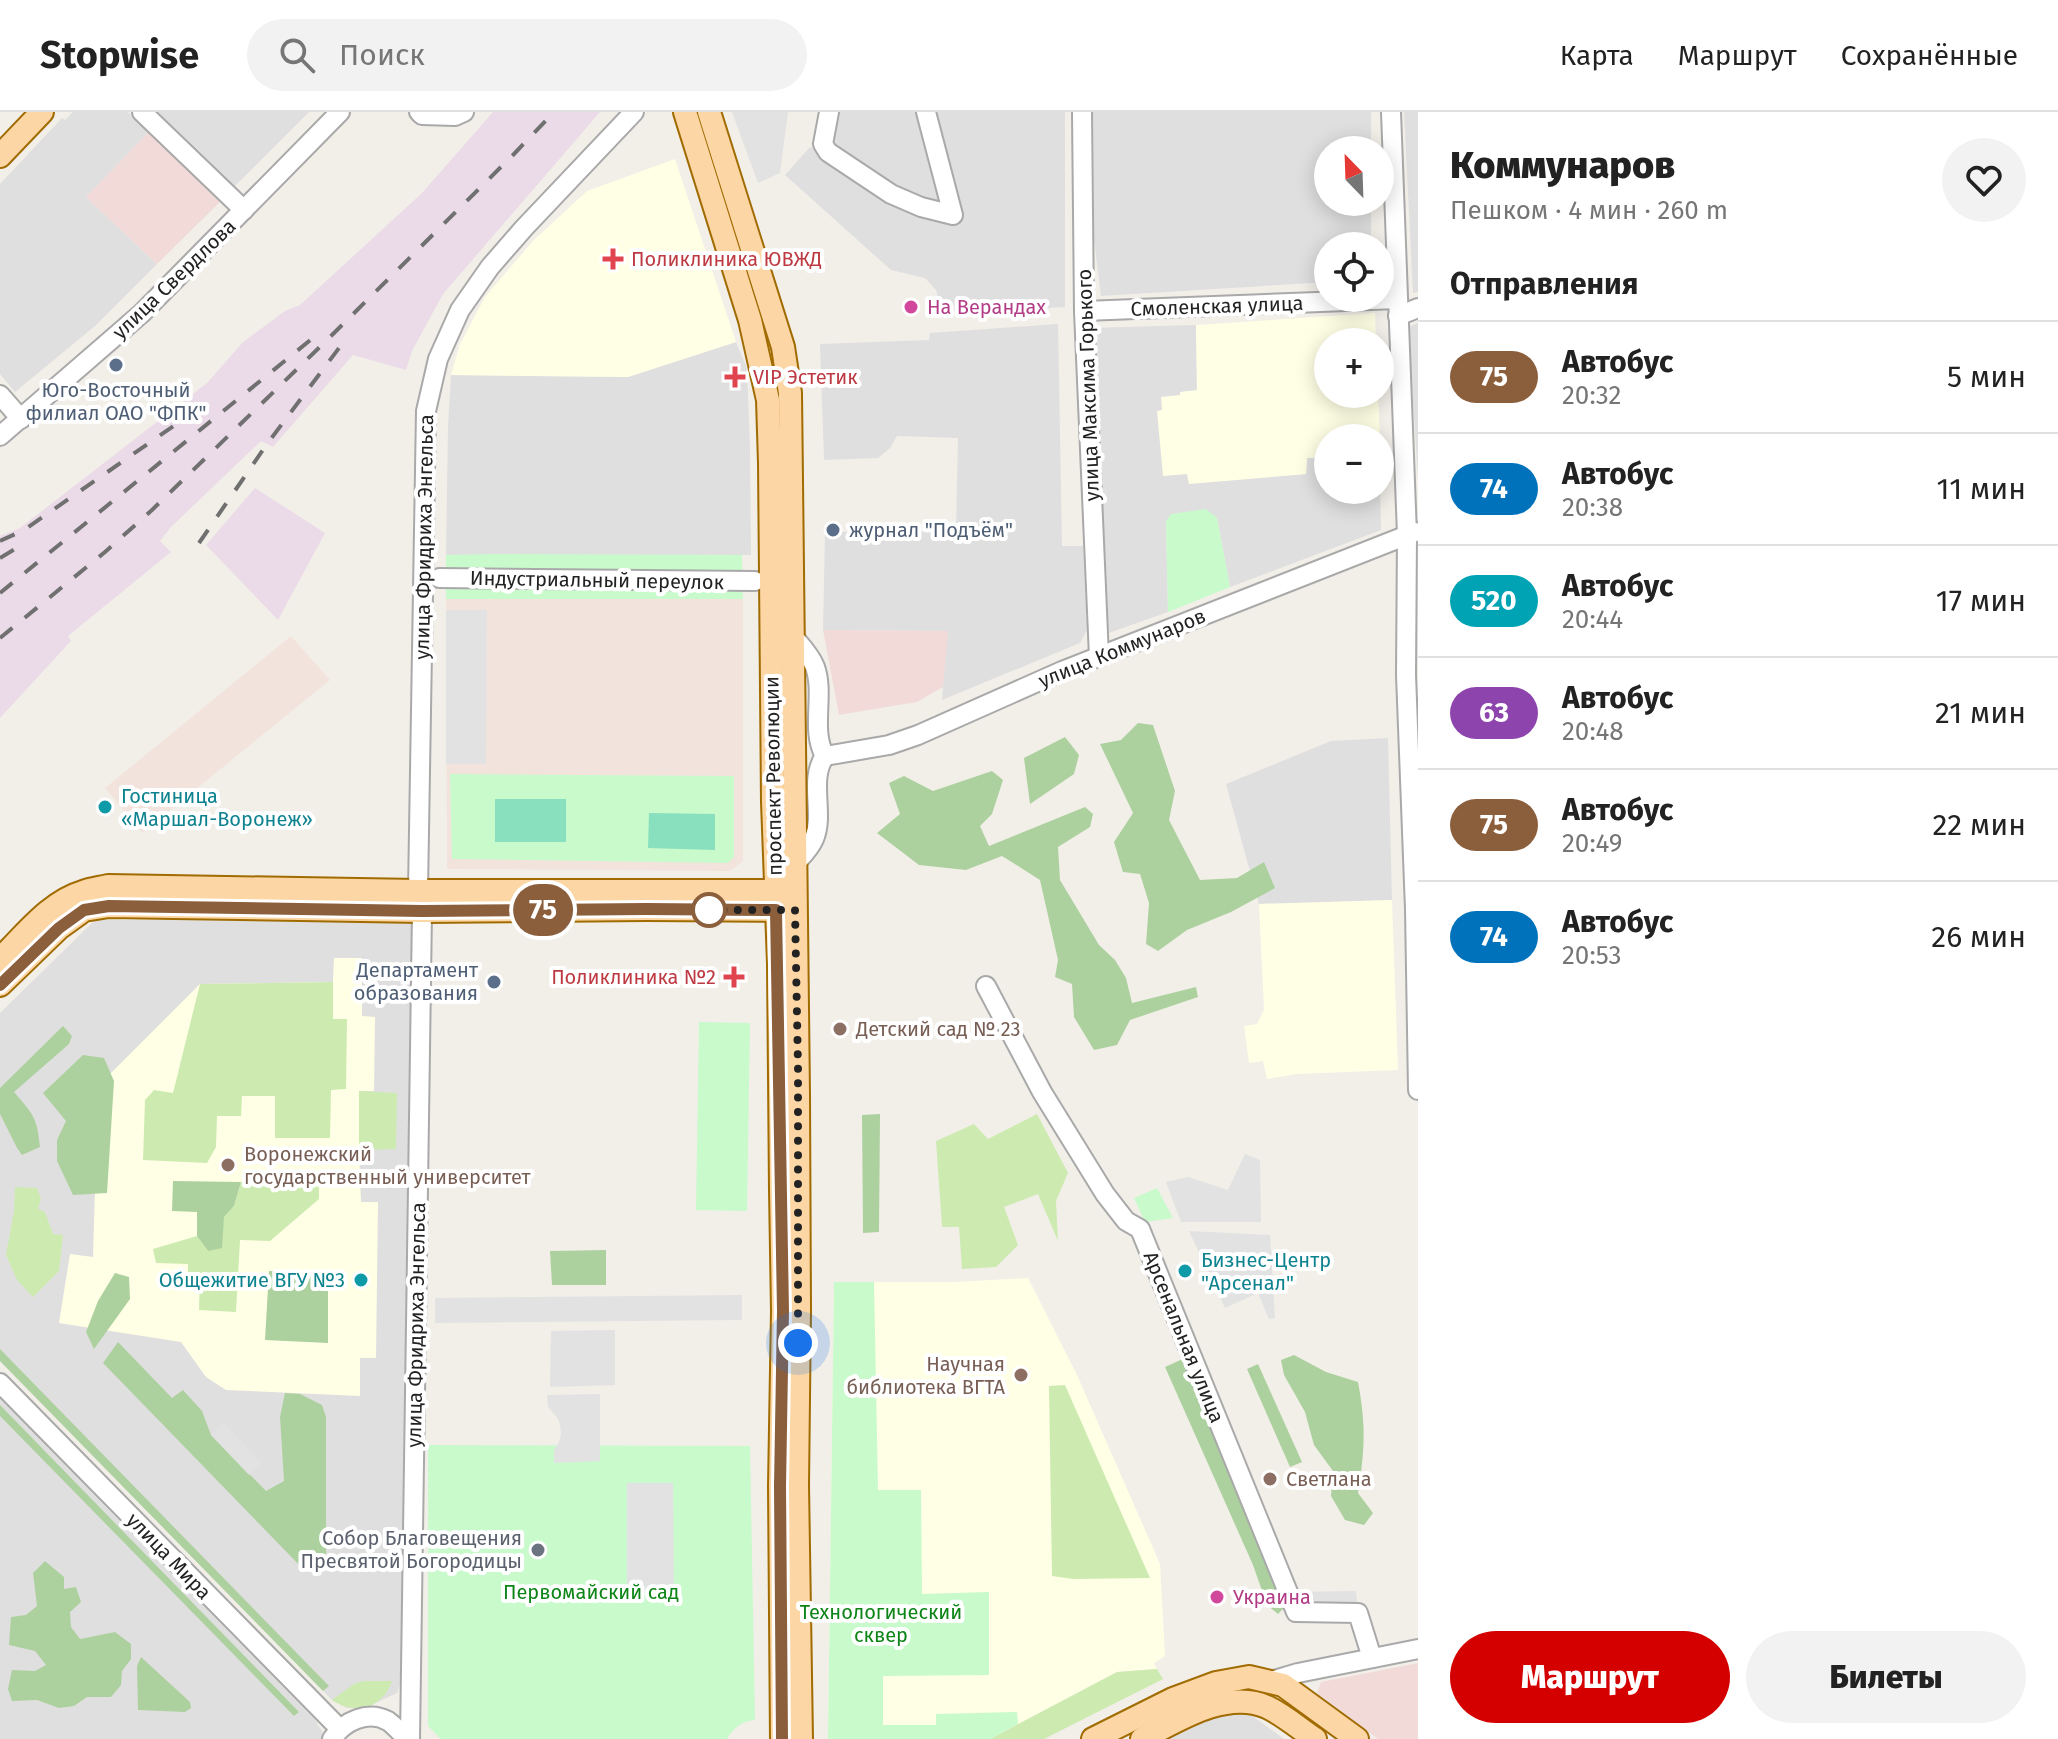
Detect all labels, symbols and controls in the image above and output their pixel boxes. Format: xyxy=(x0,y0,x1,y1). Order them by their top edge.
search box xyxy=(247,19,807,91)
text: Stopwise xyxy=(40,32,199,78)
icon: search xyxy=(275,33,319,77)
text: Поиск xyxy=(339,37,425,73)
text: Карта xyxy=(1560,39,1634,72)
text: Маршрут xyxy=(1678,39,1797,72)
text: Сохранённые xyxy=(1841,39,2018,72)
north arrow xyxy=(1314,136,1394,216)
map controls xyxy=(1314,136,1394,504)
button: heart xyxy=(1942,138,2026,222)
text: Коммунаров xyxy=(1450,142,1675,188)
text: Пешком · 4 мин · 260 m xyxy=(1450,195,1728,226)
street label: улица Свердлова xyxy=(107,214,241,344)
button: locate xyxy=(1314,232,1394,312)
place label: Поликлиника ЮВЖД xyxy=(631,247,822,271)
marker: Поликлиника ЮВЖД xyxy=(602,248,624,270)
text: Отправления xyxy=(1450,266,1639,302)
street label: улица Максима Горького xyxy=(1072,268,1104,502)
street label: Смоленская улица xyxy=(1130,291,1304,321)
place label: На Верандах xyxy=(927,295,1046,319)
marker: На Верандах xyxy=(902,298,920,316)
button: + xyxy=(1314,328,1394,408)
text: Автобус xyxy=(1562,344,1673,380)
marker: Юго-Восточный филиал ОАО "ФПК" xyxy=(107,356,125,374)
text: 5 мин xyxy=(1947,359,2026,395)
text: 75 xyxy=(1480,360,1508,393)
place label: VIP Эстетик xyxy=(753,365,858,389)
marker: VIP Эстетик xyxy=(724,366,746,388)
place label: Юго-Восточный филиал ОАО "ФПК" xyxy=(25,378,207,425)
text: 20:32 xyxy=(1562,380,1621,411)
street label: улица Фридриха Энгельса xyxy=(410,414,438,660)
button: − xyxy=(1314,424,1394,504)
text: Автобус xyxy=(1562,456,1673,492)
text: 11 мин xyxy=(1937,471,2026,507)
text: 74 xyxy=(1480,472,1508,505)
text: 20:38 xyxy=(1562,492,1623,523)
place label: журнал "Подъём" xyxy=(849,518,1013,542)
marker: журнал "Подъём" xyxy=(824,521,842,539)
street label: Индустриальный переулок xyxy=(470,566,725,594)
text: Автобус xyxy=(1562,568,1673,604)
text: 17 мин xyxy=(1936,583,2026,619)
text: 520 xyxy=(1471,584,1517,617)
street label: улица Коммунаров xyxy=(1035,603,1209,693)
text: 20:44 xyxy=(1562,604,1623,635)
street label: проспект Революции xyxy=(759,676,787,876)
text: Автобус xyxy=(1562,680,1673,716)
text: 21 мин xyxy=(1935,695,2026,731)
text: 63 xyxy=(1479,696,1509,729)
text: 20:48 xyxy=(1562,716,1624,747)
place label: Гостиница «Маршал-Воронеж» xyxy=(121,784,313,831)
text: Автобус xyxy=(1562,792,1673,828)
marker: Гостиница «Маршал-Воронеж» xyxy=(96,798,114,816)
text: 22 мин xyxy=(1932,807,2026,843)
text: 75 xyxy=(1480,808,1508,841)
text: 20:49 xyxy=(1562,828,1622,859)
line badge: 75 xyxy=(507,884,579,936)
text: 75 xyxy=(529,893,557,926)
unlabelled marker xyxy=(692,893,726,927)
text: Автобус xyxy=(1562,904,1673,940)
text: 26 мин xyxy=(1931,919,2026,955)
text: 74 xyxy=(1480,920,1508,953)
text: 20:53 xyxy=(1562,940,1622,971)
place label: Департамент образования xyxy=(354,958,479,1005)
place label: Поликлиника №2 xyxy=(551,965,716,989)
marker: Поликлиника №2 xyxy=(723,966,745,988)
marker: Департамент образования xyxy=(485,973,503,991)
place label: Детский сад № 23 xyxy=(855,1017,1021,1041)
marker: Детский сад № 23 xyxy=(831,1020,849,1038)
place label: Воронежский государственный университет xyxy=(244,1142,531,1189)
marker: Воронежский государственный университет xyxy=(219,1156,237,1174)
street label: улица Фридриха Энгельса xyxy=(402,1202,430,1448)
street label: Арсенальная улица xyxy=(1139,1248,1229,1426)
place label: Бизнес-Центр "Арсенал" xyxy=(1201,1248,1331,1295)
marker: Бизнес-Центр "Арсенал" xyxy=(1176,1262,1194,1280)
place label: Общежитие ВГУ №3 xyxy=(159,1268,345,1292)
marker: Общежитие ВГУ №3 xyxy=(352,1271,370,1289)
your location xyxy=(778,1323,818,1363)
place label: Научная библиотека ВГТА xyxy=(847,1352,1006,1399)
marker: Научная библиотека ВГТА xyxy=(1012,1366,1030,1384)
place label: Светлана xyxy=(1286,1467,1372,1491)
marker: Светлана xyxy=(1261,1470,1279,1488)
street label: улица Мира xyxy=(122,1508,216,1604)
place label: Собор Благовещения Пресвятой Богородицы xyxy=(300,1526,522,1573)
marker: Собор Благовещения Пресвятой Богородицы xyxy=(529,1541,547,1559)
park label: Первомайский сад xyxy=(503,1580,679,1604)
place label: Украина xyxy=(1233,1585,1311,1609)
marker: Украина xyxy=(1208,1588,1226,1606)
park label: Технологический сквер xyxy=(800,1600,962,1647)
button: Маршрут xyxy=(1450,1631,1730,1723)
button: Билеты xyxy=(1746,1631,2026,1723)

